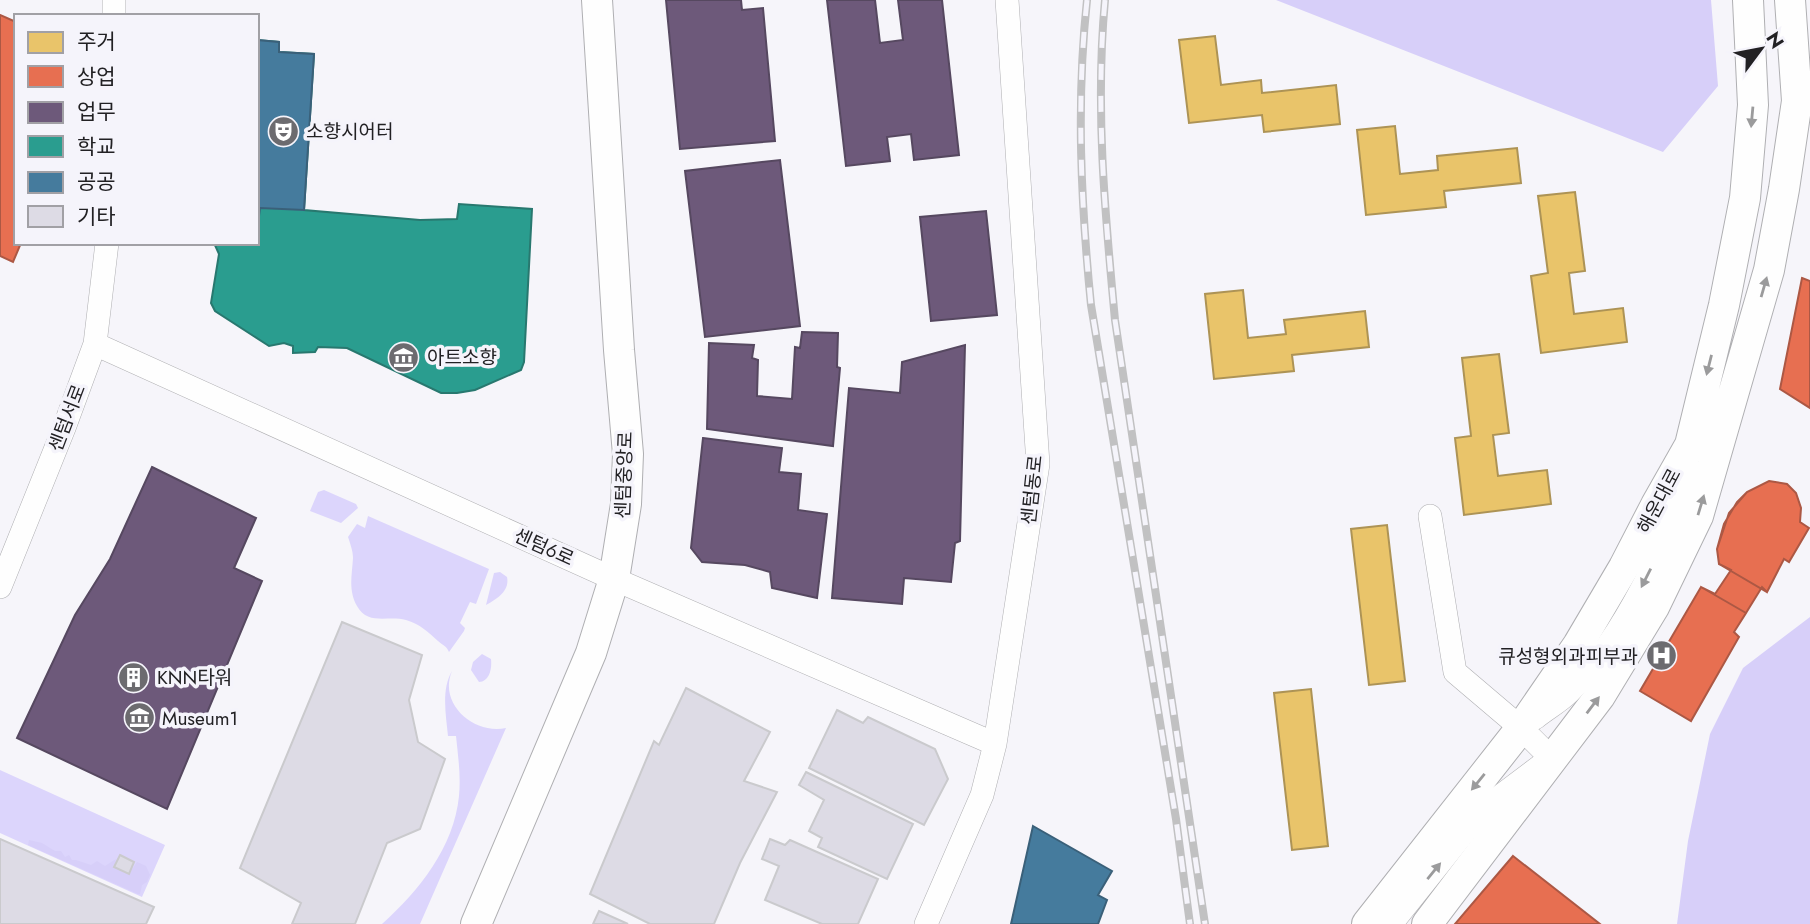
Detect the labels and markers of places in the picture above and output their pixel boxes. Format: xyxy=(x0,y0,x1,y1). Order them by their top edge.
theatre icon: 소향시어터 xyxy=(266,114,300,148)
place label: 소향시어터 xyxy=(306,118,393,145)
museum icon: 아트소향 xyxy=(387,340,421,374)
place label: 아트소향 xyxy=(427,344,497,371)
hospital icon: 큐성형외과피부과 xyxy=(1644,639,1678,673)
place label: 큐성형외과피부과 xyxy=(1498,643,1638,670)
building icon: KNN타워 xyxy=(117,660,151,694)
place label: KNN타워 xyxy=(157,664,232,691)
museum icon: Museum1 xyxy=(122,701,156,735)
place label: Museum1 xyxy=(162,705,238,732)

